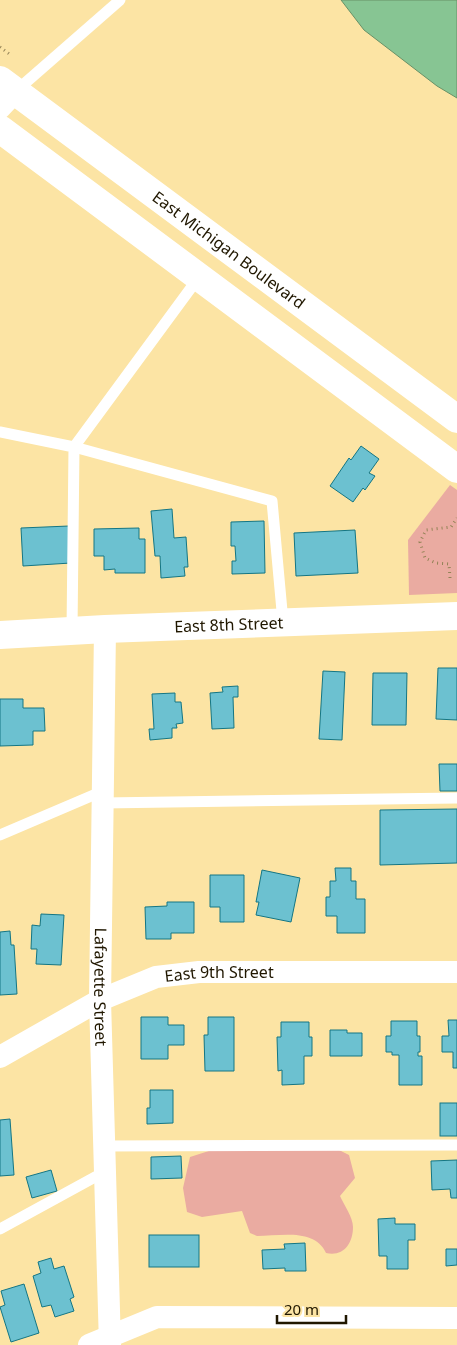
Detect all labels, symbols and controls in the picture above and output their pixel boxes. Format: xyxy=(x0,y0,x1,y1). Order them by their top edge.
street label: East Michigan Boulevard xyxy=(148,186,310,314)
street label: East 8th Street xyxy=(174,611,284,637)
street label: Lafayette Street xyxy=(89,928,112,1047)
street label: East 9th Street xyxy=(163,961,274,987)
scale bar xyxy=(277,1292,346,1324)
text: 20 m xyxy=(284,1299,319,1319)

